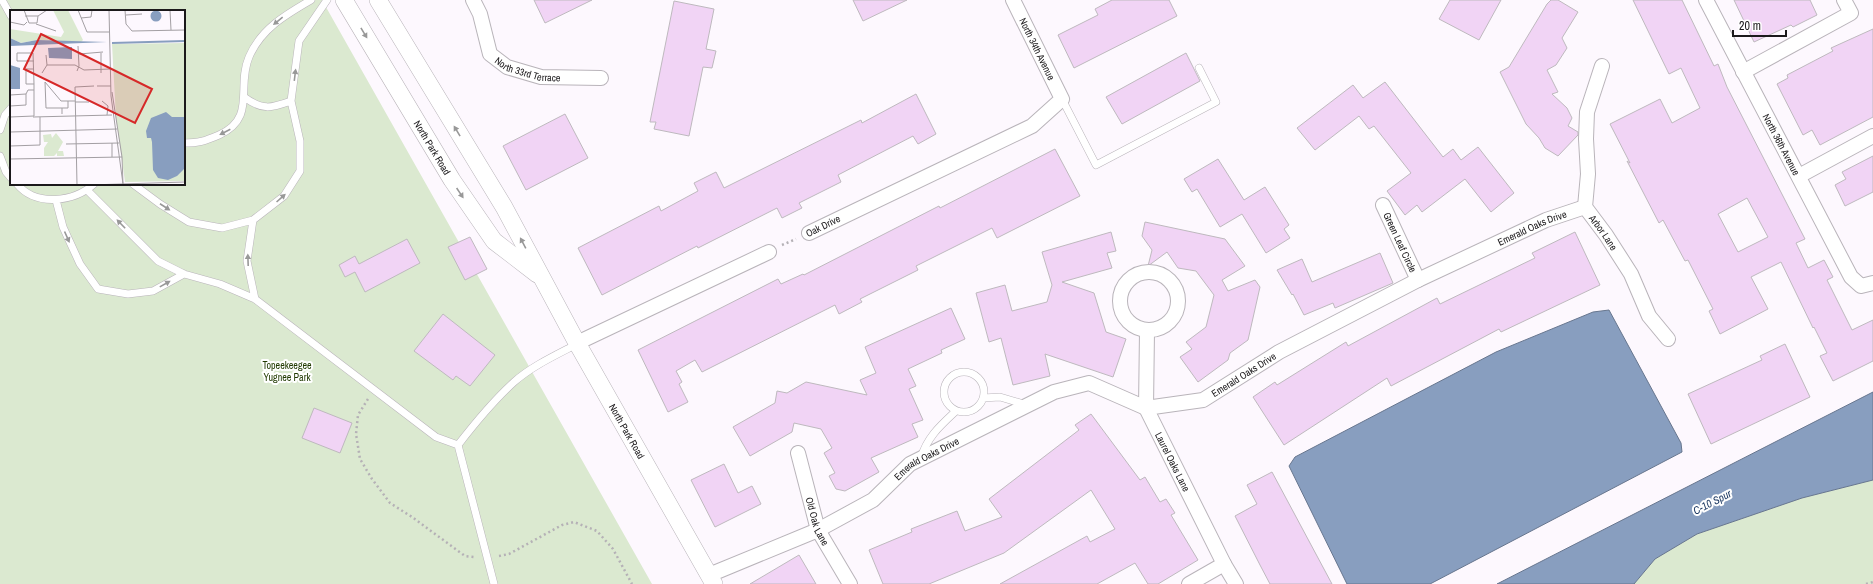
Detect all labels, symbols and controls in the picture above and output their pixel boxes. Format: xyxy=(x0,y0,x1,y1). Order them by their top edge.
inset map xyxy=(10,10,185,185)
scale bar xyxy=(1733,12,1786,38)
one-way arrow xyxy=(272,16,283,25)
street label: North 34th Avenue xyxy=(1016,16,1058,83)
text: 20 m xyxy=(1739,18,1761,34)
one-way arrow xyxy=(360,28,368,38)
street label: North 33rd Terrace xyxy=(492,54,561,84)
one-way arrow xyxy=(291,69,298,81)
street label: North 36th Avenue xyxy=(1760,111,1803,178)
street label: North Park Road xyxy=(411,118,454,177)
one-way arrow xyxy=(454,125,461,137)
one-way arrow xyxy=(219,129,231,135)
one-way arrow xyxy=(456,187,464,198)
one-way arrow xyxy=(276,193,286,203)
one-way arrow xyxy=(159,203,170,211)
street label: Emerald Oaks Drive xyxy=(1495,207,1568,248)
street label: Green Leaf Circle xyxy=(1381,210,1420,275)
street label: Arbor Lane xyxy=(1586,211,1621,253)
street label: Oak Drive xyxy=(804,212,843,240)
one-way arrow xyxy=(116,219,126,229)
one-way arrow xyxy=(64,231,70,242)
one-way arrow xyxy=(520,237,526,249)
one-way arrow xyxy=(245,254,251,267)
one-way arrow xyxy=(159,281,171,288)
street label: Emerald Oaks Drive xyxy=(1209,349,1279,400)
park label: Topeekeegee Yugnee Park xyxy=(262,359,312,384)
street label: North Park Road xyxy=(606,401,648,461)
street label: Laurel Oaks Lane xyxy=(1153,430,1193,494)
street label: Emerald Oaks Drive xyxy=(891,434,961,483)
water label: C-10 Spur xyxy=(1691,486,1734,518)
street label: Old Oak Lane xyxy=(803,496,832,548)

